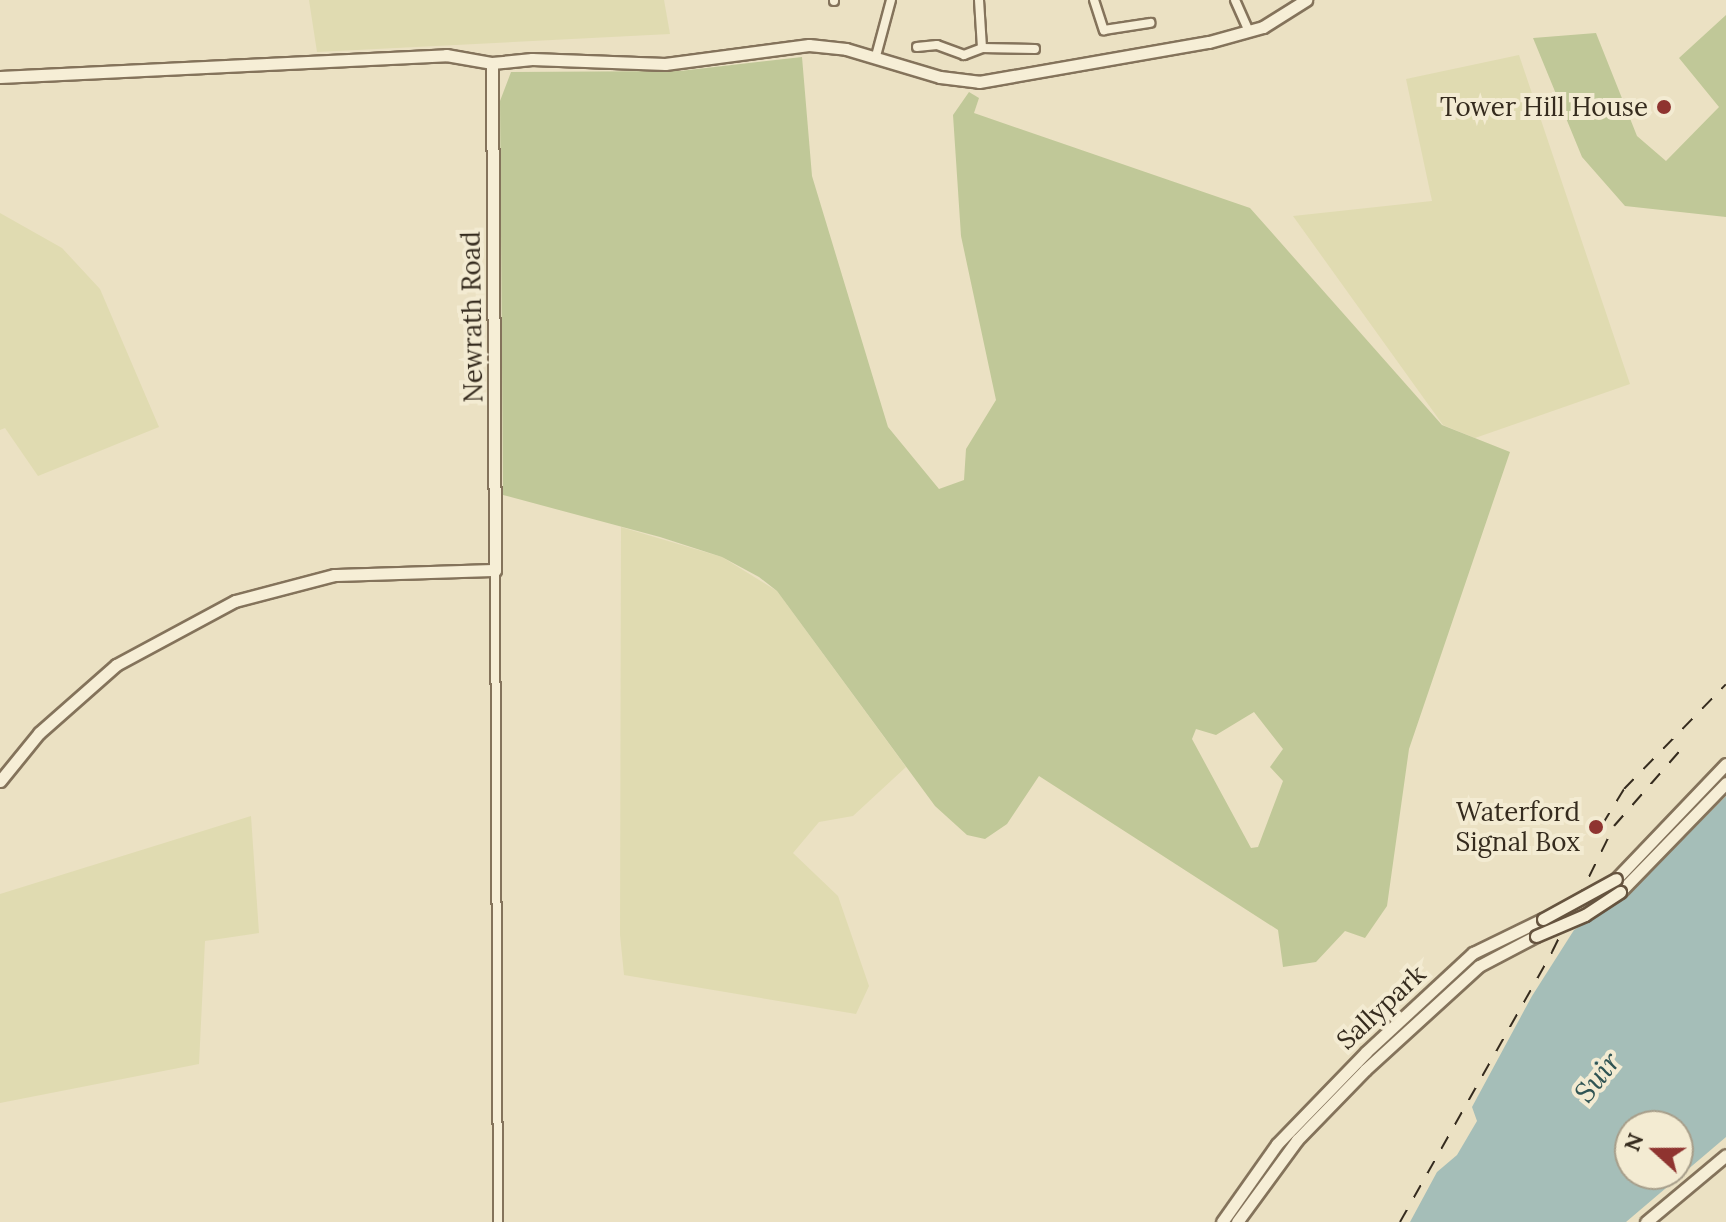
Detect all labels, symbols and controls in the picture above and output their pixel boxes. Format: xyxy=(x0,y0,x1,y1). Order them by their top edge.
place label: Tower Hill House xyxy=(1440,91,1648,123)
marker: Tower Hill House xyxy=(1655,98,1673,116)
street label: Newrath Road xyxy=(455,231,489,403)
place label: Waterford Signal Box xyxy=(1456,796,1580,858)
marker: Waterford Signal Box xyxy=(1587,818,1605,836)
street label: Sallypark xyxy=(1330,958,1432,1056)
water label: Suir xyxy=(1567,1045,1627,1109)
north arrow xyxy=(1614,1110,1694,1190)
text: N xyxy=(1617,1129,1650,1155)

